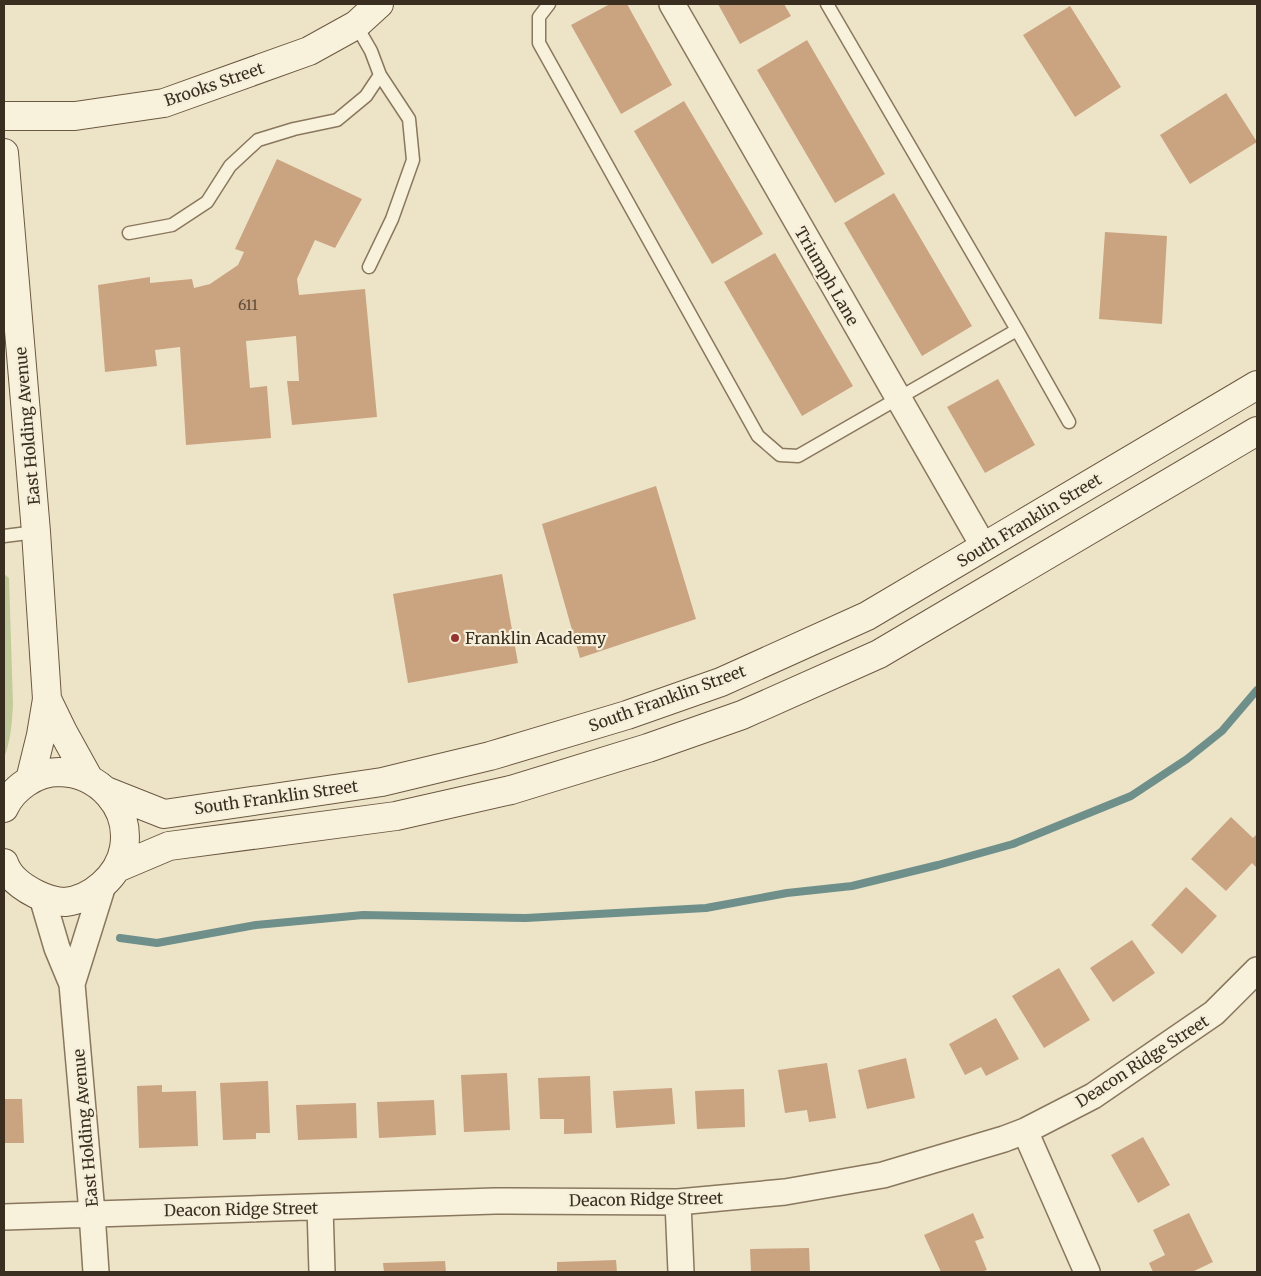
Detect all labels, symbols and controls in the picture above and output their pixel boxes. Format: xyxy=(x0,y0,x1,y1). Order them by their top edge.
street label: Brooks Street xyxy=(162,57,267,110)
street label: Triumph Lane xyxy=(791,223,863,329)
house number: 611 xyxy=(238,296,258,314)
street label: East Holding Avenue xyxy=(10,346,44,506)
street label: South Franklin Street xyxy=(953,468,1106,571)
place label: Franklin Academy xyxy=(465,628,607,648)
marker: Franklin Academy xyxy=(449,632,461,644)
street label: South Franklin Street xyxy=(586,660,749,736)
street label: South Franklin Street xyxy=(193,775,360,818)
street label: Deacon Ridge Street xyxy=(1072,1010,1213,1111)
street label: East Holding Avenue xyxy=(68,1048,102,1208)
street label: Deacon Ridge Street xyxy=(569,1188,724,1210)
street label: Deacon Ridge Street xyxy=(164,1198,319,1220)

